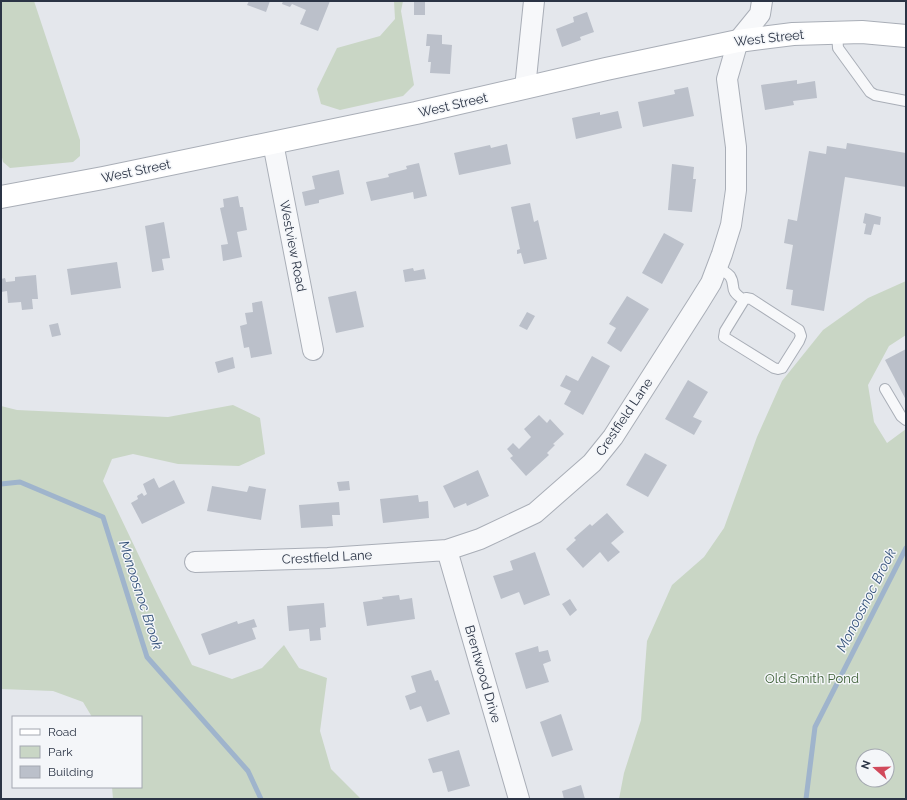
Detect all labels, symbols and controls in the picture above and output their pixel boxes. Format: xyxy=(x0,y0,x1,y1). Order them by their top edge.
street label: West Street xyxy=(733,27,805,49)
street label: West Street xyxy=(417,90,490,120)
street label: West Street xyxy=(100,156,173,186)
street label: Westview Road xyxy=(277,199,309,293)
street label: Crestfield Lane xyxy=(592,375,656,459)
water label: Monoosnoc Brook xyxy=(116,538,166,652)
water label: Monoosnoc Brook xyxy=(833,545,899,654)
street label: Crestfield Lane xyxy=(281,547,373,567)
street label: Brentwood Drive xyxy=(462,624,504,725)
park label: Old Smith Pond xyxy=(765,671,859,686)
legend xyxy=(12,716,142,788)
text: Road xyxy=(48,725,77,739)
text: Park xyxy=(48,745,73,759)
north arrow xyxy=(855,748,895,788)
text: N xyxy=(859,759,874,771)
text: Building xyxy=(48,765,94,779)

